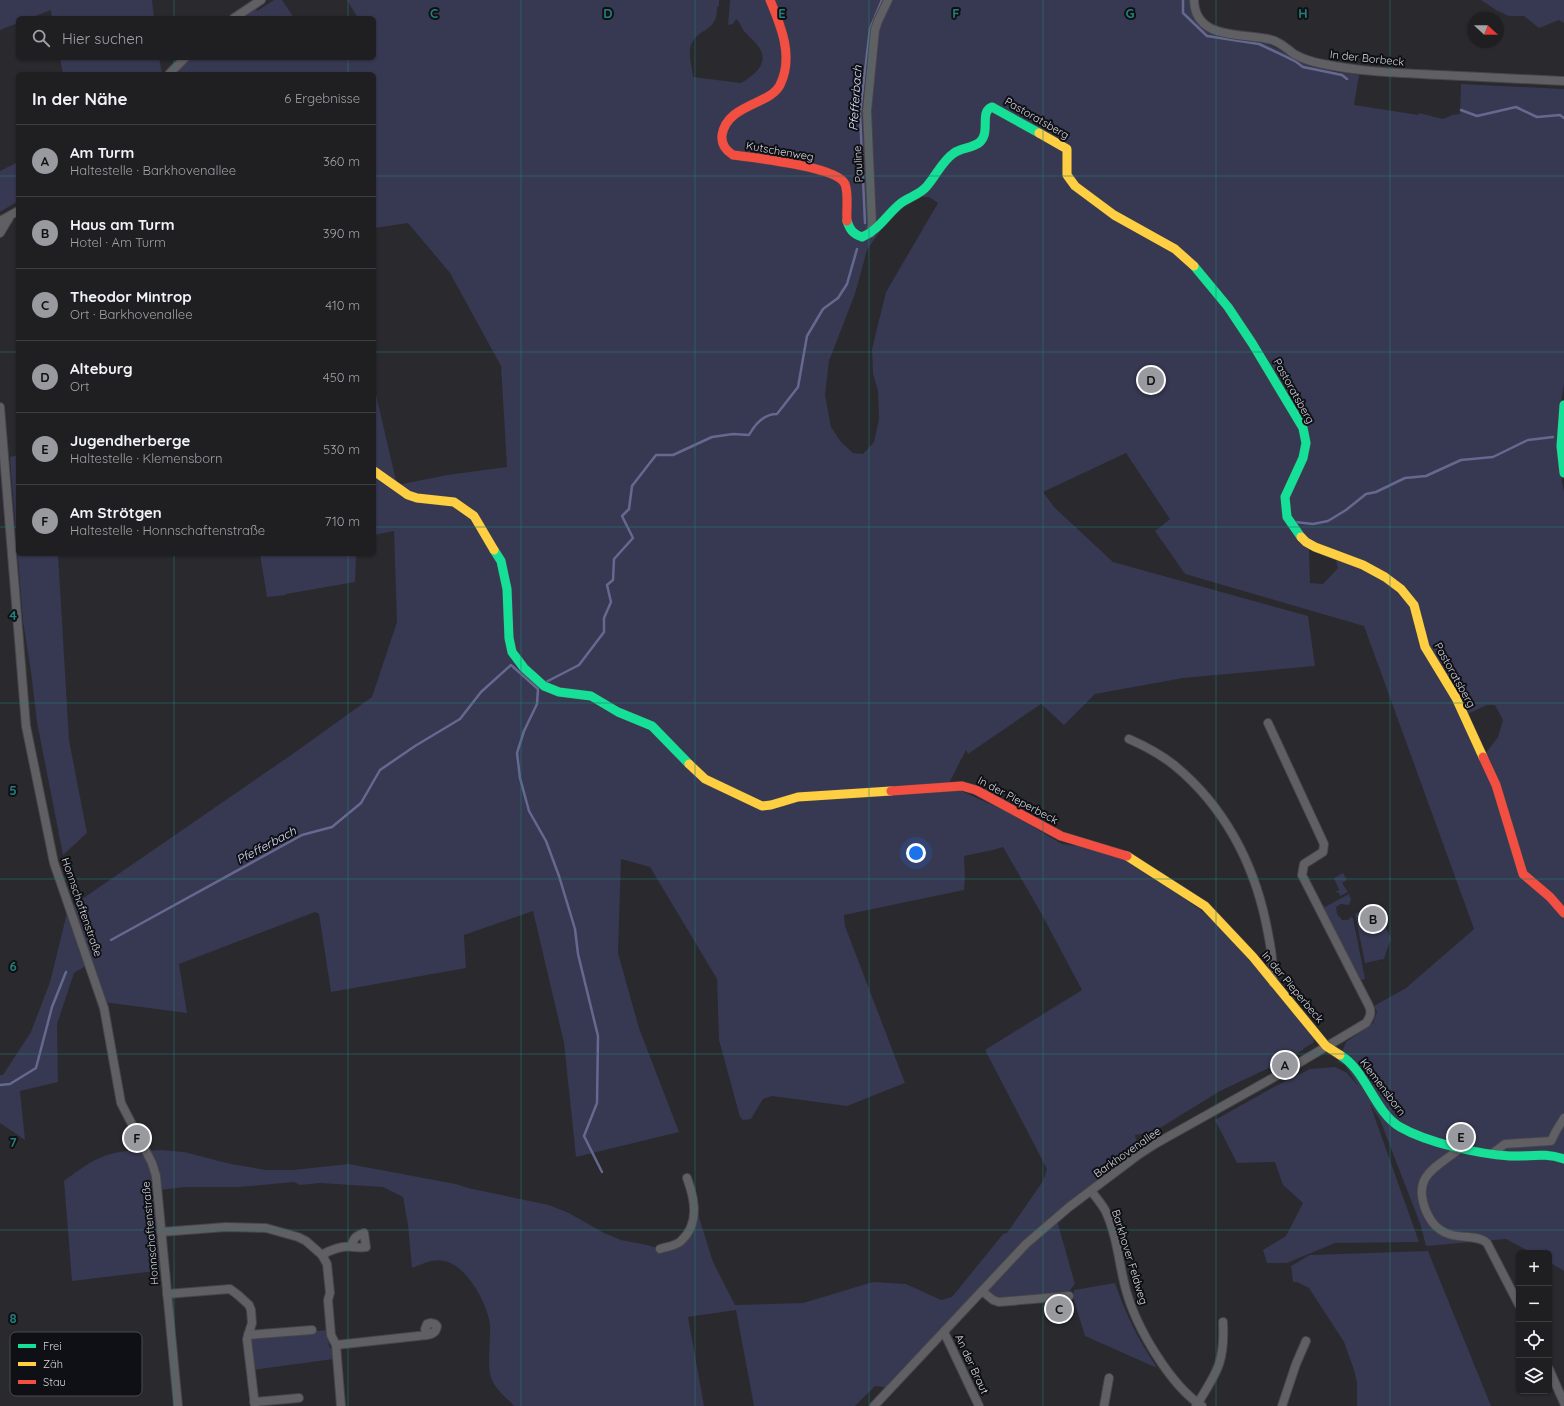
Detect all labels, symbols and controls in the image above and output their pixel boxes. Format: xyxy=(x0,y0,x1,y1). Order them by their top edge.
text: C xyxy=(430,5,438,21)
text: D xyxy=(603,5,613,21)
text: E xyxy=(778,5,786,21)
text: F xyxy=(952,5,960,21)
text: G xyxy=(1125,5,1135,21)
text: H xyxy=(1298,5,1308,21)
north arrow xyxy=(1468,12,1504,48)
search box xyxy=(16,16,376,60)
icon: search xyxy=(30,27,52,49)
text: Hier suchen xyxy=(62,29,143,48)
street label: In der Borbeck xyxy=(1329,47,1405,69)
water label: Pfefferbach xyxy=(845,65,865,131)
text: In der Nähe xyxy=(32,88,128,109)
text: 6 Ergebnisse xyxy=(284,90,360,106)
street label: Pastoratsberg xyxy=(1002,94,1072,142)
street label: Kutschenweg xyxy=(745,138,815,164)
text: Am Turm xyxy=(70,143,134,162)
street label: Pauline xyxy=(850,145,866,183)
text: A xyxy=(41,153,49,169)
text: 360 m xyxy=(323,153,360,169)
text: Haltestelle · Barkhovenallee xyxy=(70,162,236,178)
text: Haus am Turm xyxy=(70,215,174,234)
text: B xyxy=(41,225,49,241)
text: 390 m xyxy=(323,225,360,241)
text: Hotel · Am Turm xyxy=(70,234,166,250)
text: Theodor Mintrop xyxy=(70,287,192,306)
text: C xyxy=(41,297,49,313)
text: 410 m xyxy=(325,297,360,313)
text: Ort · Barkhovenallee xyxy=(70,306,193,322)
street label: Pastoratsberg xyxy=(1270,356,1318,426)
text: Alteburg xyxy=(70,359,133,378)
pin: D xyxy=(1138,365,1164,395)
text: D xyxy=(40,369,50,385)
text: 450 m xyxy=(323,369,360,385)
text: Ort xyxy=(70,378,89,394)
text: Jugendherberge xyxy=(70,431,190,450)
text: E xyxy=(41,441,49,457)
text: 530 m xyxy=(323,441,360,457)
text: Haltestelle · Klemensborn xyxy=(70,450,223,466)
text: Am Strötgen xyxy=(70,503,162,522)
text: F xyxy=(41,513,49,529)
text: 710 m xyxy=(325,513,360,529)
text: Haltestelle · Honnschaftenstraße xyxy=(70,522,265,538)
text: 4 xyxy=(9,607,17,623)
street label: Pastoratsberg xyxy=(1431,640,1479,710)
street label: In der Pieperbeck xyxy=(975,773,1061,827)
text: 5 xyxy=(9,782,17,798)
water label: Pfefferbach xyxy=(234,823,299,867)
your location xyxy=(906,843,926,863)
street label: Honnschaftenstraße xyxy=(58,856,106,958)
pin: B xyxy=(1360,904,1386,934)
street label: In der Pieperbeck xyxy=(1259,948,1327,1026)
text: 6 xyxy=(9,958,17,974)
pin: A xyxy=(1272,1050,1298,1080)
street label: Klemensborn xyxy=(1357,1056,1409,1118)
pin: E xyxy=(1448,1122,1474,1152)
pin: F xyxy=(124,1123,150,1153)
street label: Barkhovenallee xyxy=(1091,1124,1163,1180)
text: 7 xyxy=(9,1134,17,1150)
street label: Honnschaftenstraße xyxy=(139,1181,161,1285)
street label: Barkhover Feldweg xyxy=(1109,1208,1151,1306)
map controls xyxy=(1516,1250,1552,1394)
button: + xyxy=(1516,1250,1552,1286)
button: − xyxy=(1516,1286,1552,1322)
pin: C xyxy=(1046,1294,1072,1324)
text: 8 xyxy=(9,1310,17,1326)
button: locate xyxy=(1516,1322,1552,1358)
legend xyxy=(10,1332,142,1396)
street label: An der Braut xyxy=(952,1332,992,1396)
text: Frei xyxy=(43,1339,62,1353)
text: Zäh xyxy=(43,1357,63,1371)
button: layers xyxy=(1516,1358,1552,1394)
text: Stau xyxy=(43,1375,66,1389)

